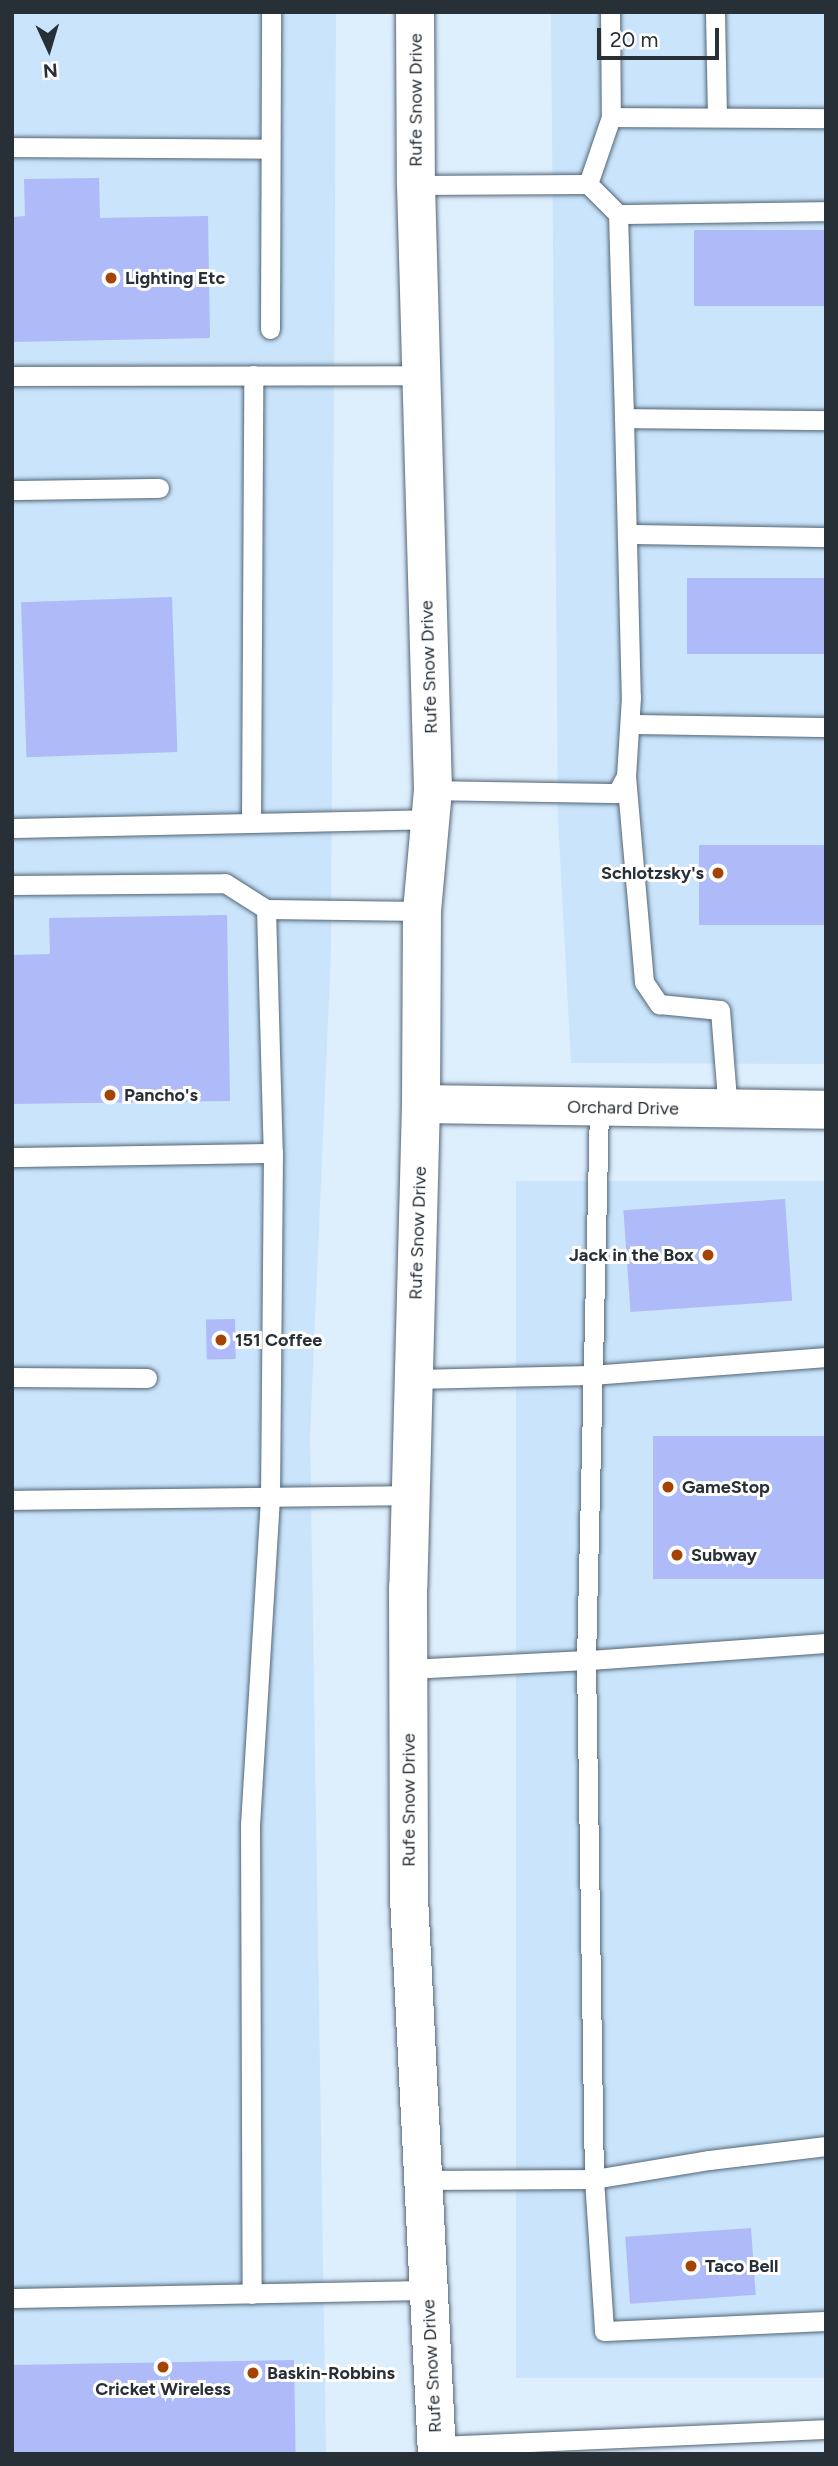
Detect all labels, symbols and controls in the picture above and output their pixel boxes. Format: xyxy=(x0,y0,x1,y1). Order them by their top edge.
north arrow xyxy=(14,14,84,84)
scale bar xyxy=(600,14,722,58)
text: 20 m xyxy=(610,27,658,52)
street label: Rufe Snow Drive xyxy=(405,33,427,167)
text: N xyxy=(42,58,59,82)
place label: Lighting Etc xyxy=(125,267,225,289)
marker: Lighting Etc xyxy=(103,270,119,286)
street label: Rufe Snow Drive xyxy=(416,600,442,734)
place label: Schlotzsky's xyxy=(601,862,704,884)
marker: Schlotzsky's xyxy=(710,865,726,881)
place label: Pancho's xyxy=(124,1084,198,1106)
marker: Pancho's xyxy=(102,1087,118,1103)
street label: Orchard Drive xyxy=(567,1096,679,1120)
street label: Rufe Snow Drive xyxy=(405,1166,431,1300)
place label: Jack in the Box xyxy=(569,1244,694,1266)
marker: Jack in the Box xyxy=(700,1247,716,1263)
place label: 151 Coffee xyxy=(235,1329,322,1351)
marker: 151 Coffee xyxy=(213,1332,229,1348)
place label: GameStop xyxy=(682,1476,770,1498)
marker: GameStop xyxy=(660,1479,676,1495)
place label: Subway xyxy=(691,1544,757,1566)
marker: Subway xyxy=(669,1547,685,1563)
street label: Rufe Snow Drive xyxy=(398,1733,420,1867)
place label: Taco Bell xyxy=(705,2255,778,2277)
marker: Taco Bell xyxy=(683,2258,699,2274)
street label: Rufe Snow Drive xyxy=(418,2299,446,2433)
marker: Cricket Wireless xyxy=(155,2359,171,2375)
place label: Baskin-Robbins xyxy=(267,2362,395,2384)
marker: Baskin-Robbins xyxy=(245,2365,261,2381)
place label: Cricket Wireless xyxy=(95,2378,231,2400)

